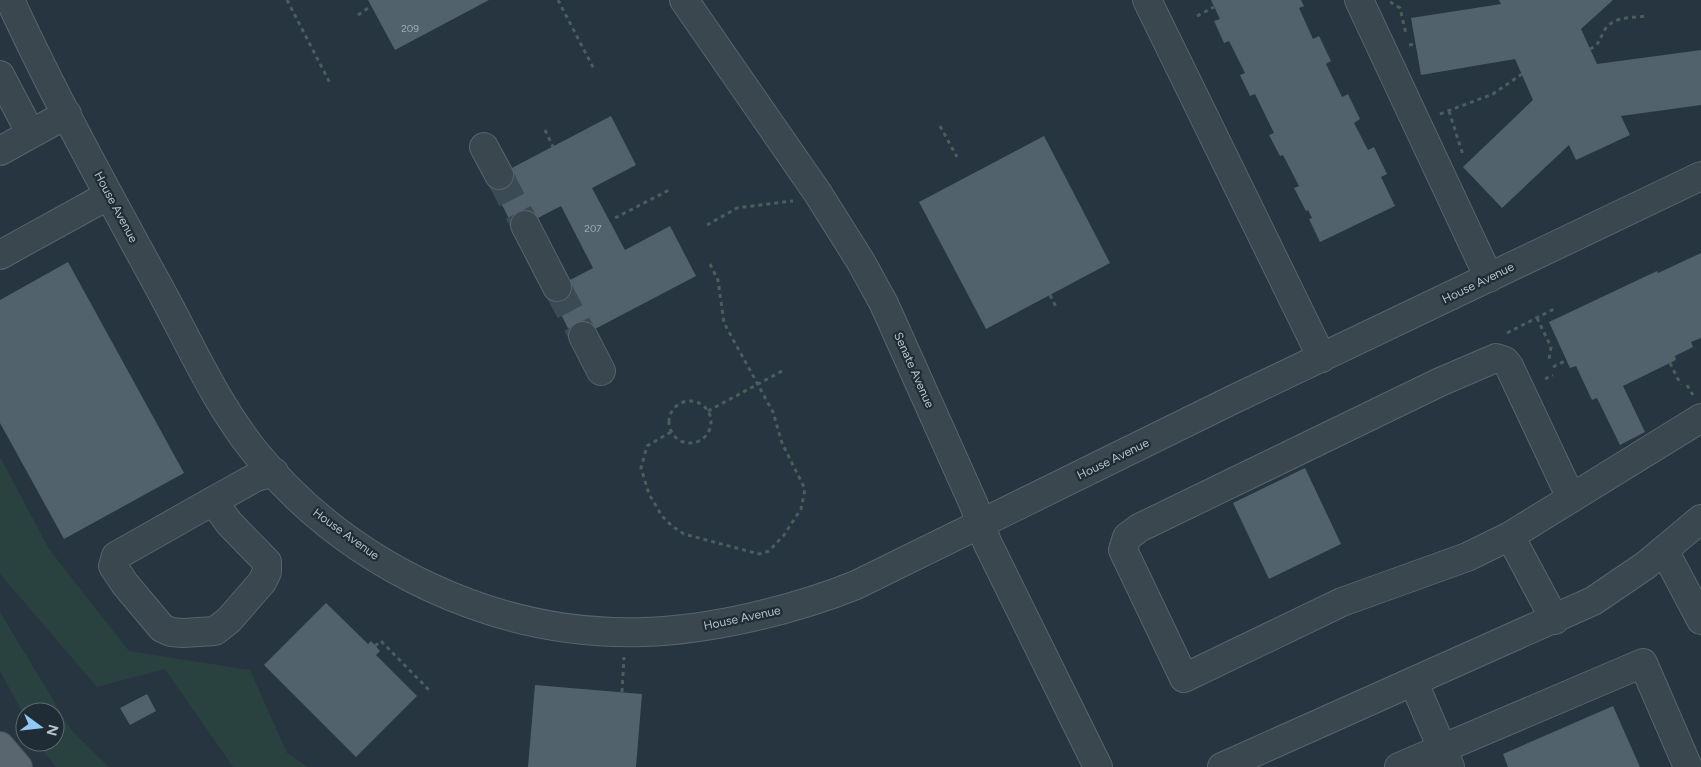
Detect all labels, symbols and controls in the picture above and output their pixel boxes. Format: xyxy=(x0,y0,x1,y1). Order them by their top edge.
house number: 209 xyxy=(401,22,419,35)
street label: House Avenue xyxy=(91,169,141,245)
house number: 207 xyxy=(584,222,602,235)
street label: House Avenue xyxy=(1440,259,1517,306)
street label: Senate Avenue xyxy=(891,330,937,410)
street label: House Avenue xyxy=(1075,435,1152,482)
street label: House Avenue xyxy=(310,505,382,563)
street label: House Avenue xyxy=(702,603,782,633)
north arrow xyxy=(15,702,65,752)
text: N xyxy=(42,723,62,738)

